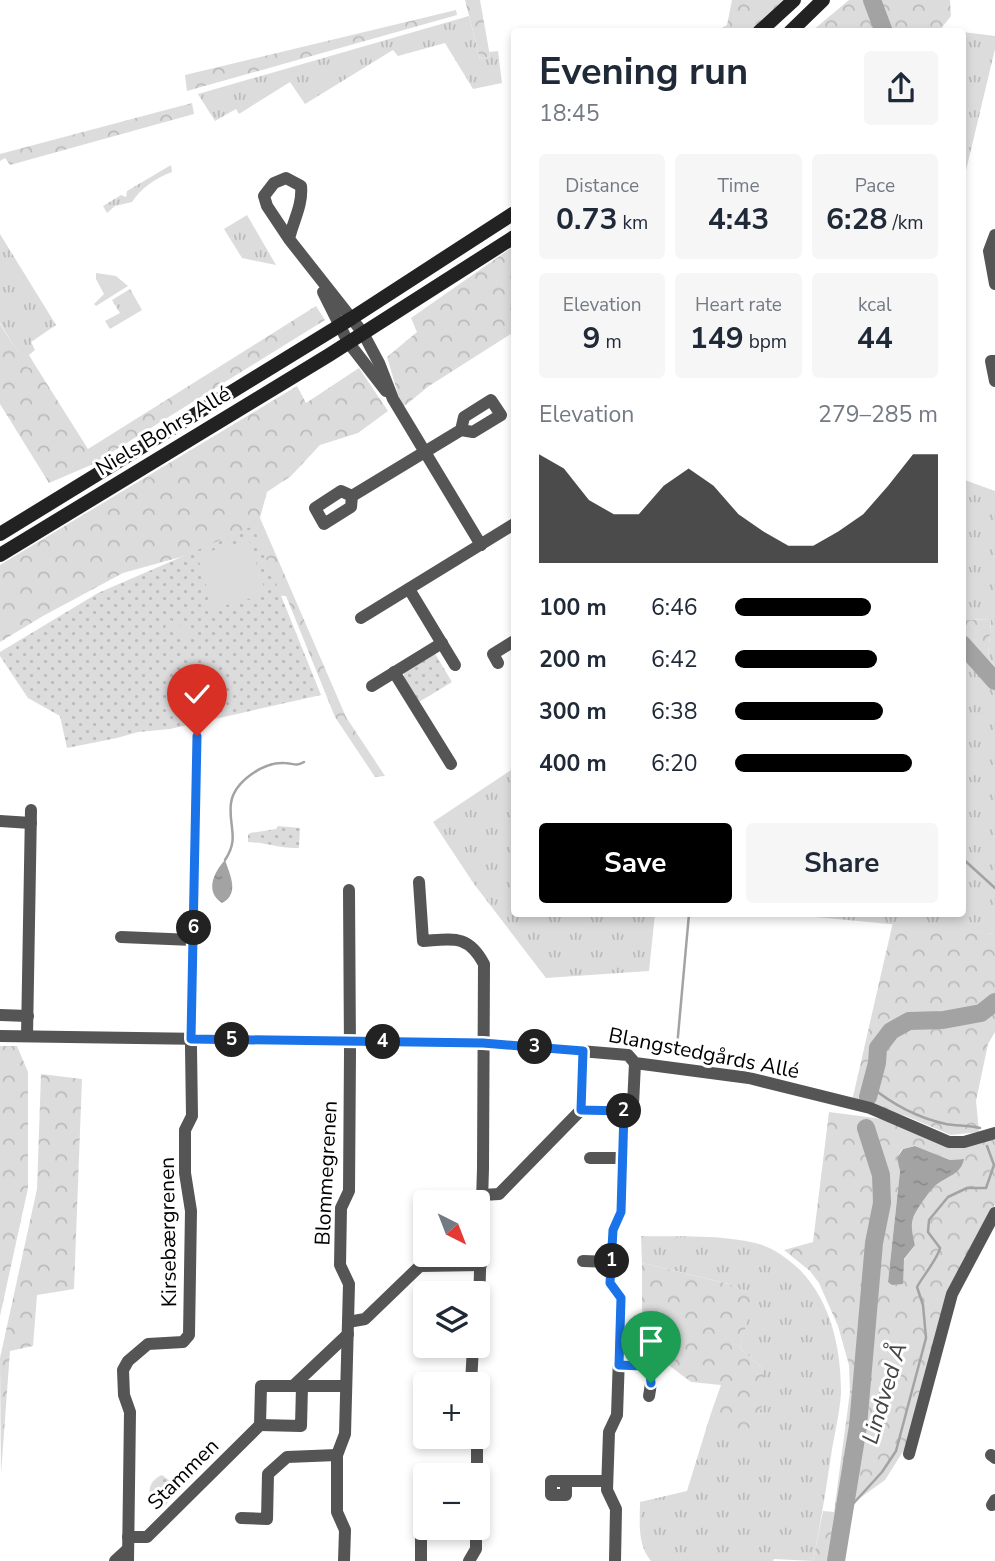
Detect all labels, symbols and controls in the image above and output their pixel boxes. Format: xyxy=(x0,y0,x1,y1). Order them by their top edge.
text: Evening run xyxy=(539,46,748,97)
button: share xyxy=(864,51,938,125)
text: 18:45 xyxy=(539,98,599,129)
text: Distance xyxy=(565,173,639,199)
text: Time xyxy=(717,173,760,199)
text: Pace xyxy=(855,173,895,199)
text: 0.73 xyxy=(556,199,618,240)
text: 4:43 xyxy=(708,199,769,240)
text: 6:28 xyxy=(826,199,888,240)
text: km xyxy=(618,210,648,236)
text: /km xyxy=(888,210,924,236)
text: Elevation xyxy=(563,292,642,318)
text: Heart rate xyxy=(695,292,782,318)
text: kcal xyxy=(858,292,892,318)
text: 9 xyxy=(583,318,601,359)
text: 149 xyxy=(690,318,744,359)
text: 44 xyxy=(857,318,893,359)
text: m xyxy=(601,329,622,355)
text: bpm xyxy=(744,329,787,355)
street label: Niels Bohrs Allé xyxy=(90,380,236,482)
text: Elevation xyxy=(539,399,634,430)
text: 279–285 m xyxy=(818,399,938,430)
text: 100 m xyxy=(539,592,607,623)
text: 6:46 xyxy=(651,592,698,623)
text: 200 m xyxy=(539,644,607,675)
text: 6:42 xyxy=(651,644,698,675)
pin xyxy=(167,664,227,736)
icon: check xyxy=(178,675,216,713)
text: 300 m xyxy=(539,696,607,727)
text: 6:38 xyxy=(651,696,698,727)
text: 400 m xyxy=(539,748,607,779)
text: 6:20 xyxy=(651,748,698,779)
button: Save xyxy=(539,823,732,903)
button: Share xyxy=(746,823,938,903)
pin: 6 xyxy=(176,911,212,946)
text: 6 xyxy=(188,914,199,940)
street label: Blangstedgårds Allé xyxy=(606,1021,802,1085)
pin: 5 xyxy=(215,1023,250,1058)
pin: 4 xyxy=(366,1024,400,1060)
text: 5 xyxy=(226,1026,237,1052)
text: 4 xyxy=(377,1028,388,1054)
pin: 3 xyxy=(518,1030,552,1064)
text: 3 xyxy=(529,1033,540,1059)
pin: 2 xyxy=(606,1094,642,1128)
text: 2 xyxy=(618,1097,629,1123)
street label: Blommegrenen xyxy=(308,1100,344,1246)
street label: Kirsebærgrenen xyxy=(153,1157,183,1307)
north arrow xyxy=(413,1190,490,1267)
map controls xyxy=(413,1190,490,1540)
pin: 1 xyxy=(594,1244,630,1278)
text: 1 xyxy=(606,1247,617,1273)
button: layers xyxy=(413,1281,490,1358)
pin xyxy=(621,1311,681,1383)
icon: arrive xyxy=(632,1322,670,1360)
water label: Lindved Å xyxy=(853,1338,915,1448)
button: + xyxy=(413,1372,490,1449)
street label: Stammen xyxy=(141,1432,225,1516)
button: − xyxy=(413,1463,490,1540)

